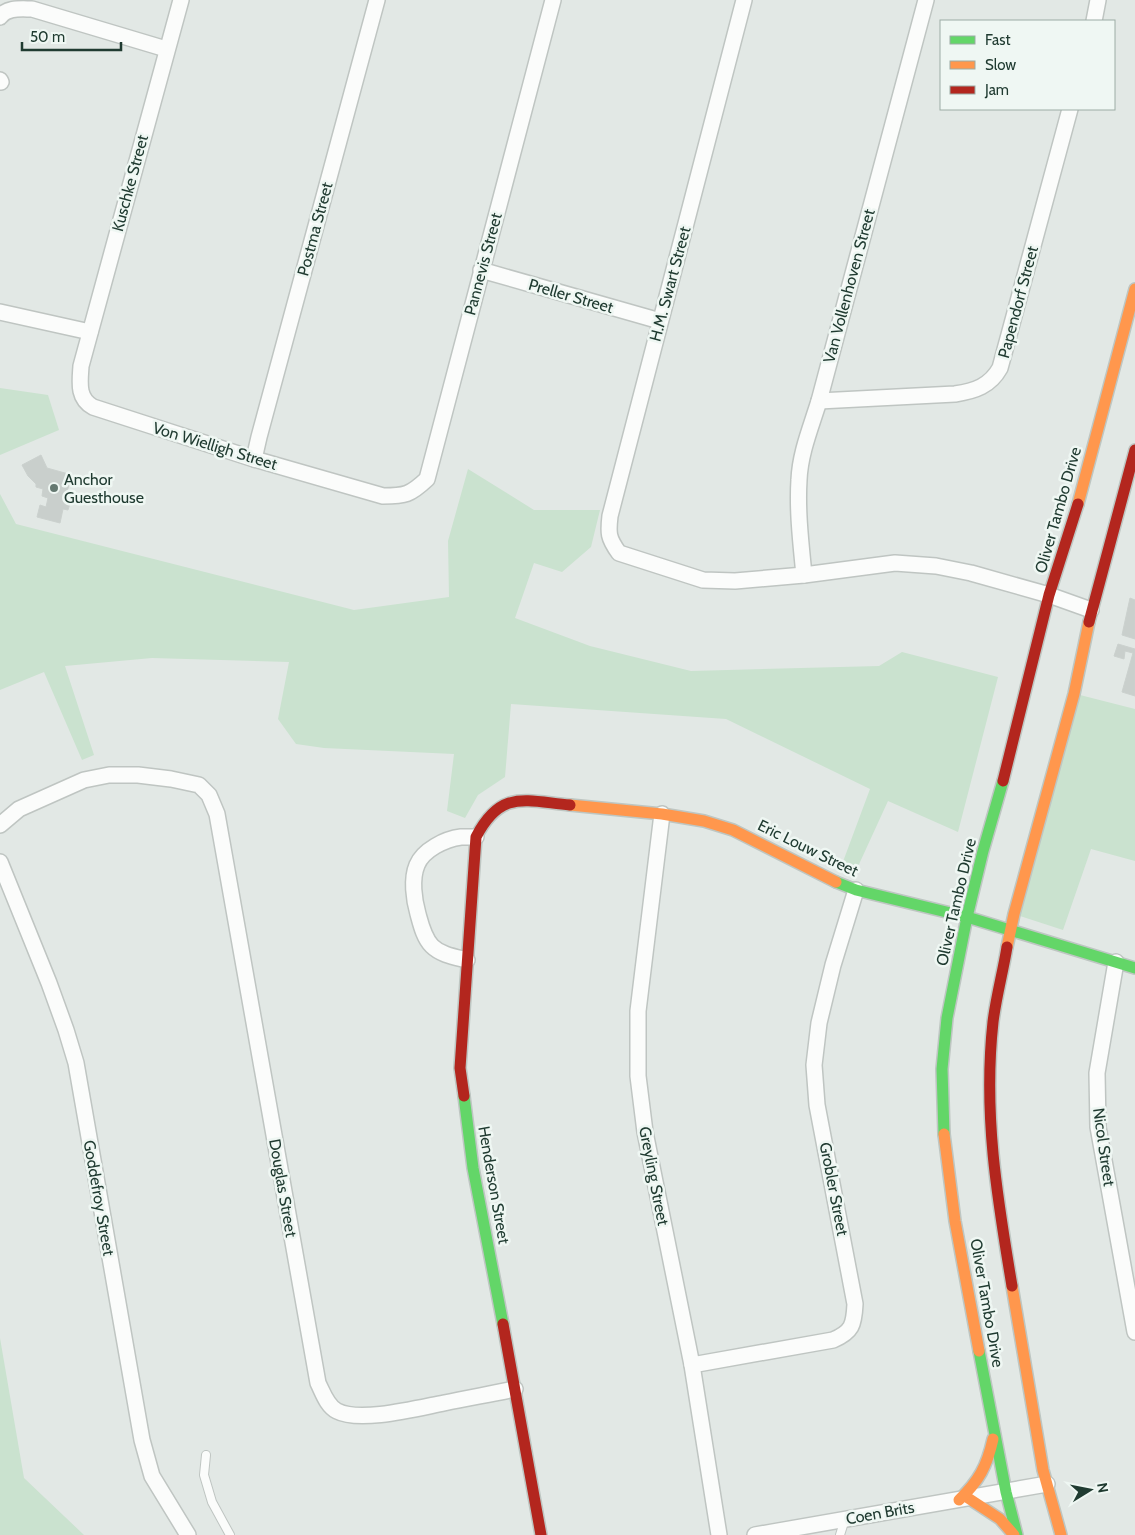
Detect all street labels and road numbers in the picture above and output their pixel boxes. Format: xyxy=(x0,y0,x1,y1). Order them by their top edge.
street label: Kuschke Street xyxy=(108,132,152,233)
street label: Postma Street xyxy=(293,180,337,278)
street label: Van Vollenhoven Street xyxy=(819,206,879,365)
street label: Pannevis Street xyxy=(460,210,506,317)
street label: H.M. Swart Street xyxy=(646,224,695,343)
street label: Papendorf Street xyxy=(994,243,1042,360)
street label: Preller Street xyxy=(526,275,616,317)
street label: Von Wielligh Street xyxy=(150,418,280,474)
street label: Oliver Tambo Drive xyxy=(1031,445,1085,575)
street label: Eric Louw Street xyxy=(755,815,862,881)
street label: Oliver Tambo Drive xyxy=(932,836,980,968)
street label: Nicol Street xyxy=(1089,1107,1119,1188)
street label: Henderson Street xyxy=(474,1125,514,1246)
street label: Greyling Street xyxy=(635,1125,673,1228)
street label: Douglas Street xyxy=(265,1137,301,1239)
street label: Goddefroy Street xyxy=(79,1139,119,1258)
street label: Grobler Street xyxy=(816,1141,852,1238)
street label: Oliver Tambo Drive xyxy=(966,1237,1008,1369)
street label: Coen Brits xyxy=(844,1498,916,1528)

